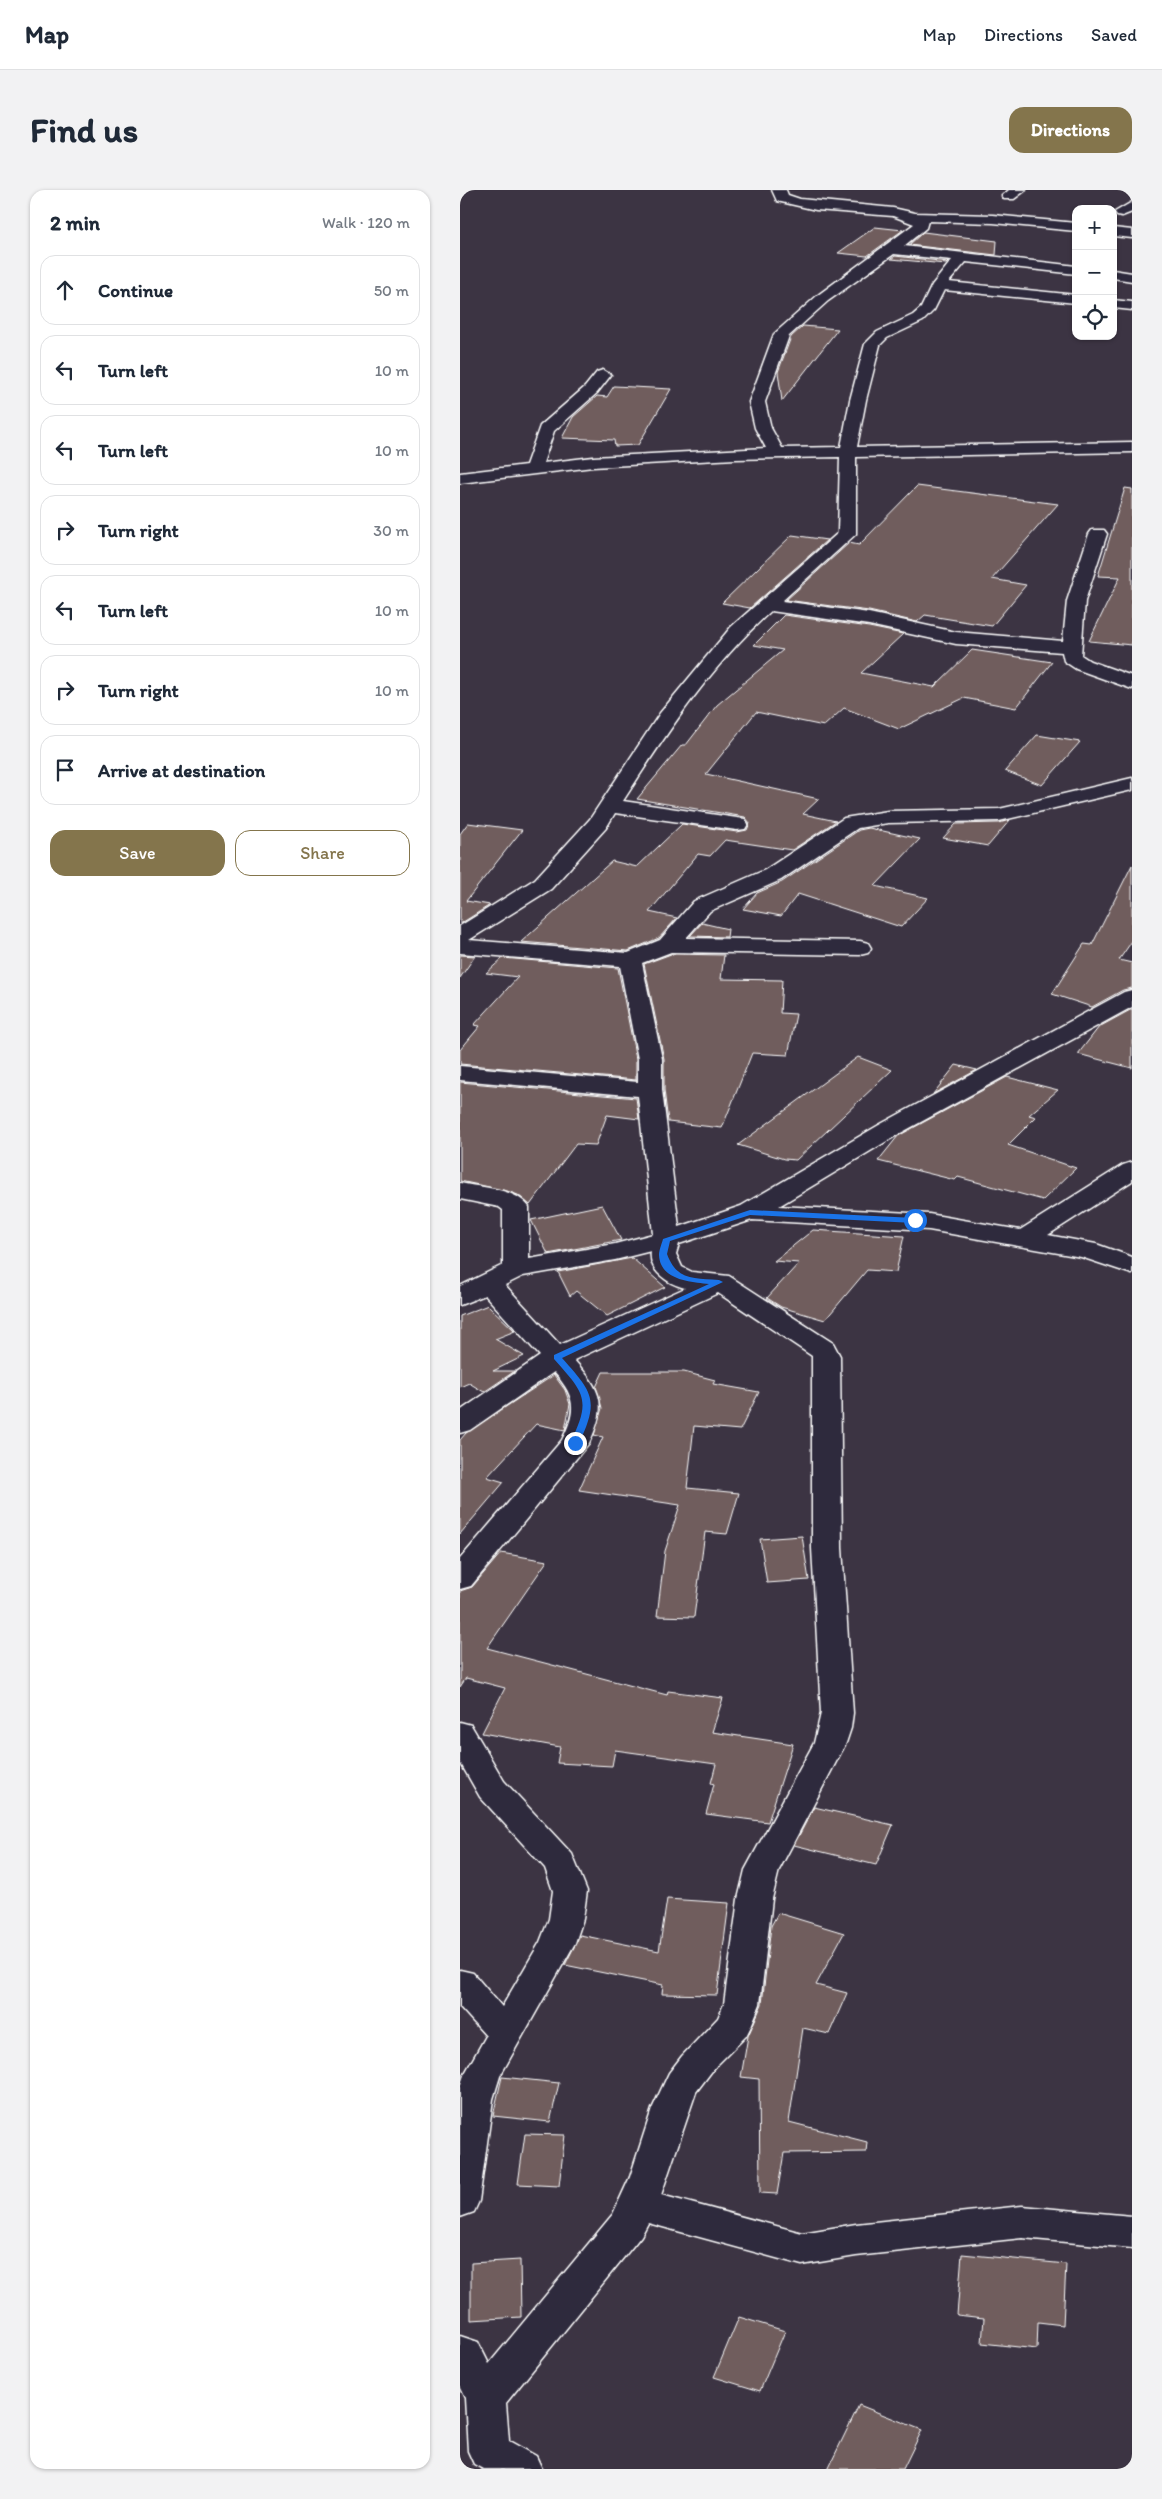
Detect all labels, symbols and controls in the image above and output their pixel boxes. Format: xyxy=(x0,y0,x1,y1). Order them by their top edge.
text: Map xyxy=(25,20,69,49)
text: Map xyxy=(923,24,956,46)
text: Directions xyxy=(984,24,1063,46)
text: Saved xyxy=(1091,24,1137,46)
button: Directions xyxy=(1009,107,1132,153)
text: Find us xyxy=(30,109,138,151)
map controls xyxy=(1072,205,1117,340)
button: + xyxy=(1072,205,1117,250)
text: 2 min xyxy=(50,210,100,235)
text: Walk · 120 m xyxy=(322,213,410,232)
button: − xyxy=(1072,250,1117,295)
icon: ahead xyxy=(51,276,79,304)
text: Continue xyxy=(98,279,173,302)
text: 50 m xyxy=(374,281,409,300)
button: locate xyxy=(1072,295,1117,340)
icon: left xyxy=(51,356,79,384)
text: Turn left xyxy=(98,359,168,382)
text: 10 m xyxy=(375,361,409,380)
icon: left xyxy=(51,436,79,464)
text: Turn left xyxy=(98,439,168,462)
text: 10 m xyxy=(375,441,409,460)
icon: right xyxy=(51,516,79,544)
text: Turn right xyxy=(98,519,179,542)
text: 30 m xyxy=(373,521,409,540)
icon: left xyxy=(51,596,79,624)
text: Turn left xyxy=(98,599,168,622)
text: 10 m xyxy=(375,601,409,620)
icon: right xyxy=(51,676,79,704)
text: Turn right xyxy=(98,679,179,702)
text: 10 m xyxy=(375,681,409,700)
icon: arrive xyxy=(51,756,79,784)
text: Arrive at destination xyxy=(98,759,265,782)
button: Save xyxy=(50,830,225,876)
button: Share xyxy=(235,830,410,876)
route start xyxy=(904,1209,927,1232)
route end xyxy=(564,1432,587,1455)

